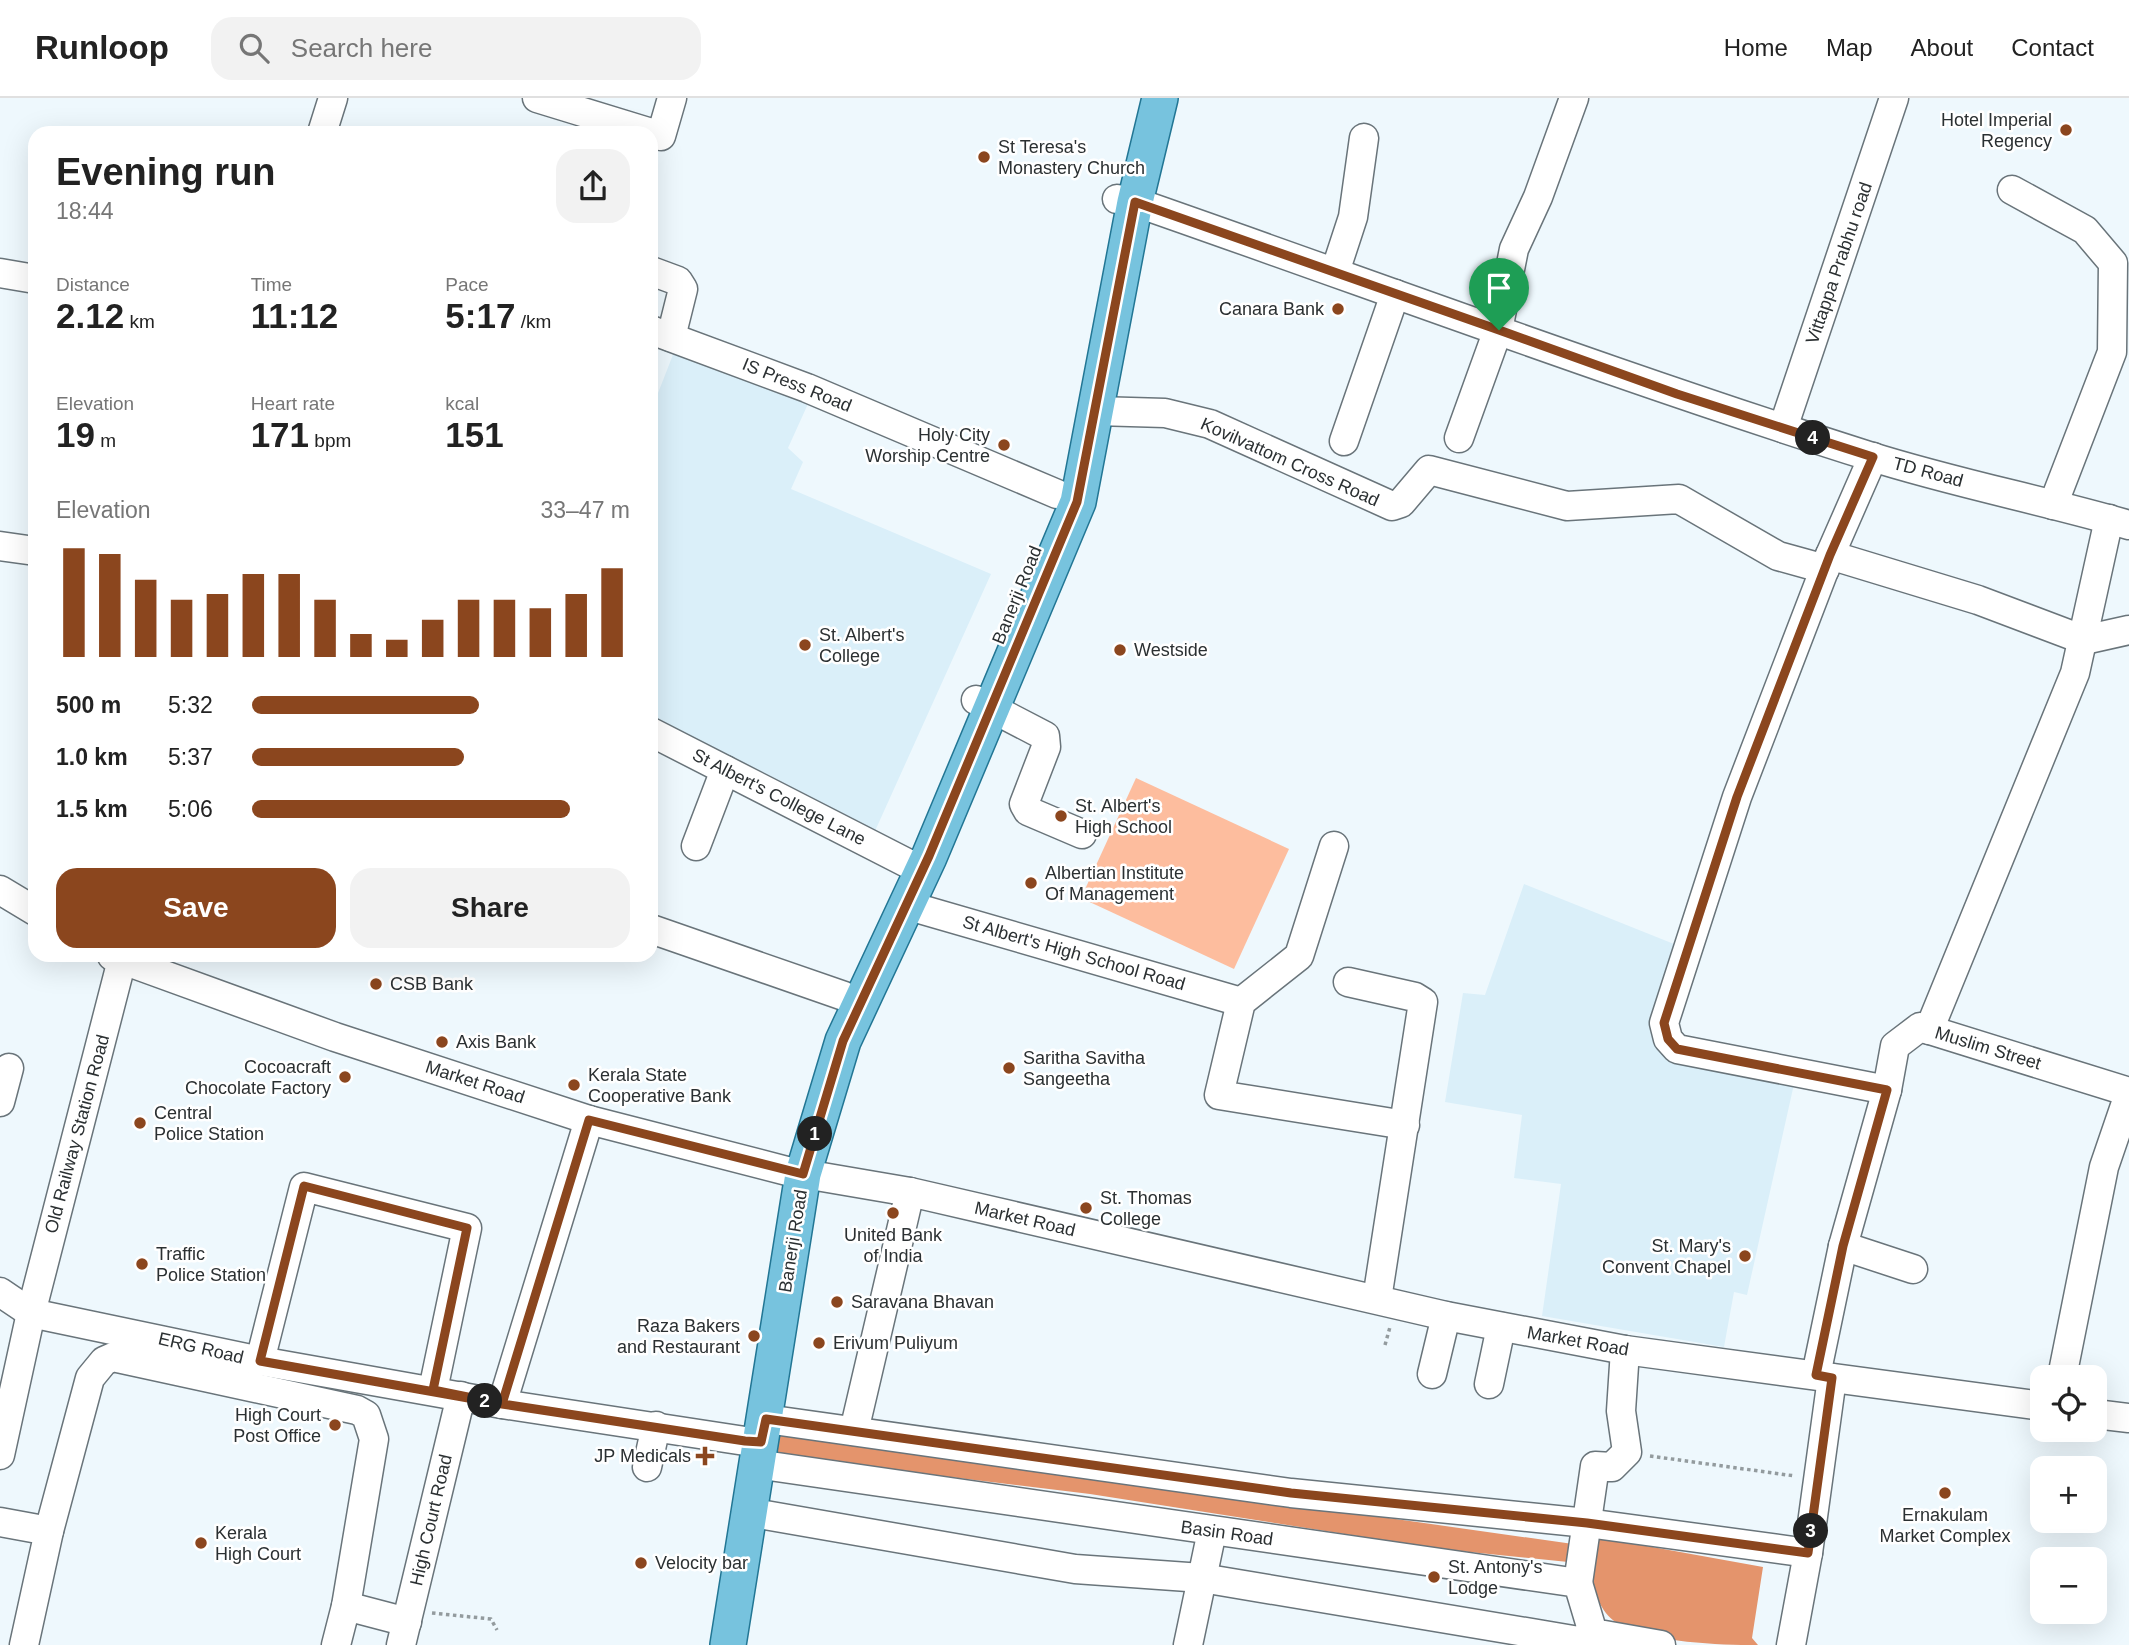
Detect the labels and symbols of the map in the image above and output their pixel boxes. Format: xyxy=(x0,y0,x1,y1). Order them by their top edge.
place label: Hotel Imperial Regency xyxy=(1941,110,2052,151)
marker: Hotel Imperial Regency xyxy=(2058,122,2074,138)
place label: St Teresa's Monastery Church xyxy=(998,137,1145,178)
marker: St Teresa's Monastery Church xyxy=(976,149,992,165)
street label: Vittappa Prabhu road xyxy=(1802,179,1876,347)
pin xyxy=(1469,258,1529,330)
place label: Canara Bank xyxy=(1219,299,1325,319)
marker: Canara Bank xyxy=(1330,301,1346,317)
street label: IS Press Road xyxy=(739,354,855,416)
street label: Kovilvattom Cross Road xyxy=(1198,414,1382,510)
pin: 4 xyxy=(1796,420,1830,456)
place label: Holy City Worship Centre xyxy=(865,425,990,466)
marker: Holy City Worship Centre xyxy=(996,437,1012,453)
street label: TD Road xyxy=(1891,453,1965,491)
street label: Banerji Road xyxy=(988,543,1046,647)
place label: St. Albert's College xyxy=(819,625,904,666)
marker: St. Albert's College xyxy=(797,637,813,653)
place label: Westside xyxy=(1134,640,1208,660)
marker: Westside xyxy=(1112,642,1128,658)
street label: St Albert's College Lane xyxy=(689,745,869,849)
place label: St. Albert's High School xyxy=(1075,796,1172,837)
marker: St. Albert's High School xyxy=(1053,808,1069,824)
place label: Albertian Institute Of Management xyxy=(1045,863,1184,904)
marker: Albertian Institute Of Management xyxy=(1023,875,1039,891)
street label: St Albert's High School Road xyxy=(960,912,1188,994)
place label: CSB Bank xyxy=(390,974,474,994)
marker: CSB Bank xyxy=(368,976,384,992)
street label: Muslim Street xyxy=(1932,1022,2044,1074)
street label: Old Railway Station Road xyxy=(41,1032,113,1236)
place label: Axis Bank xyxy=(456,1032,537,1052)
marker: Axis Bank xyxy=(434,1034,450,1050)
place label: Saritha Savitha Sangeetha xyxy=(1023,1048,1146,1089)
place label: Cocoacraft Chocolate Factory xyxy=(185,1057,331,1098)
street label: Market Road xyxy=(423,1057,527,1107)
marker: Saritha Savitha Sangeetha xyxy=(1001,1060,1017,1076)
place label: Kerala State Cooperative Bank xyxy=(588,1065,732,1106)
marker: Cocoacraft Chocolate Factory xyxy=(337,1069,353,1085)
marker: Kerala State Cooperative Bank xyxy=(566,1077,582,1093)
place label: Central Police Station xyxy=(154,1103,264,1144)
marker: Central Police Station xyxy=(132,1115,148,1131)
pin: 1 xyxy=(798,1116,832,1152)
street label: Banerji Road xyxy=(775,1188,811,1294)
place label: St. Thomas College xyxy=(1100,1188,1192,1229)
street label: Market Road xyxy=(973,1198,1077,1240)
marker: St. Thomas College xyxy=(1078,1200,1094,1216)
marker: United Bank of India xyxy=(885,1205,901,1221)
place label: United Bank of India xyxy=(844,1225,943,1266)
place label: St. Mary's Convent Chapel xyxy=(1602,1236,1731,1277)
place label: Traffic Police Station xyxy=(156,1244,266,1285)
marker: St. Mary's Convent Chapel xyxy=(1737,1248,1753,1264)
marker: Traffic Police Station xyxy=(134,1256,150,1272)
place label: Saravana Bhavan xyxy=(851,1292,994,1312)
marker: Saravana Bhavan xyxy=(829,1294,845,1310)
place label: Raza Bakers and Restaurant xyxy=(617,1316,740,1357)
street label: Market Road xyxy=(1526,1322,1630,1360)
street label: ERG Road xyxy=(156,1328,246,1368)
marker: Raza Bakers and Restaurant xyxy=(746,1328,762,1344)
place label: Erivum Puliyum xyxy=(833,1333,958,1353)
marker: Erivum Puliyum xyxy=(811,1335,827,1351)
pin: 2 xyxy=(468,1384,503,1418)
place label: High Court Post Office xyxy=(233,1405,321,1446)
marker: High Court Post Office xyxy=(327,1417,343,1433)
place label: JP Medicals xyxy=(594,1446,691,1466)
marker: JP Medicals xyxy=(697,1448,713,1464)
street label: High Court Road xyxy=(406,1452,456,1588)
marker: Ernakulam Market Complex xyxy=(1937,1485,1953,1501)
place label: Ernakulam Market Complex xyxy=(1879,1505,2011,1546)
pin: 3 xyxy=(1794,1514,1828,1548)
street label: Basin Road xyxy=(1180,1517,1274,1549)
place label: Kerala High Court xyxy=(215,1523,301,1564)
marker: Kerala High Court xyxy=(193,1535,209,1551)
place label: Velocity bar xyxy=(655,1553,748,1573)
marker: Velocity bar xyxy=(633,1555,649,1571)
place label: St. Antony's Lodge xyxy=(1448,1557,1543,1598)
marker: St. Antony's Lodge xyxy=(1426,1569,1442,1585)

